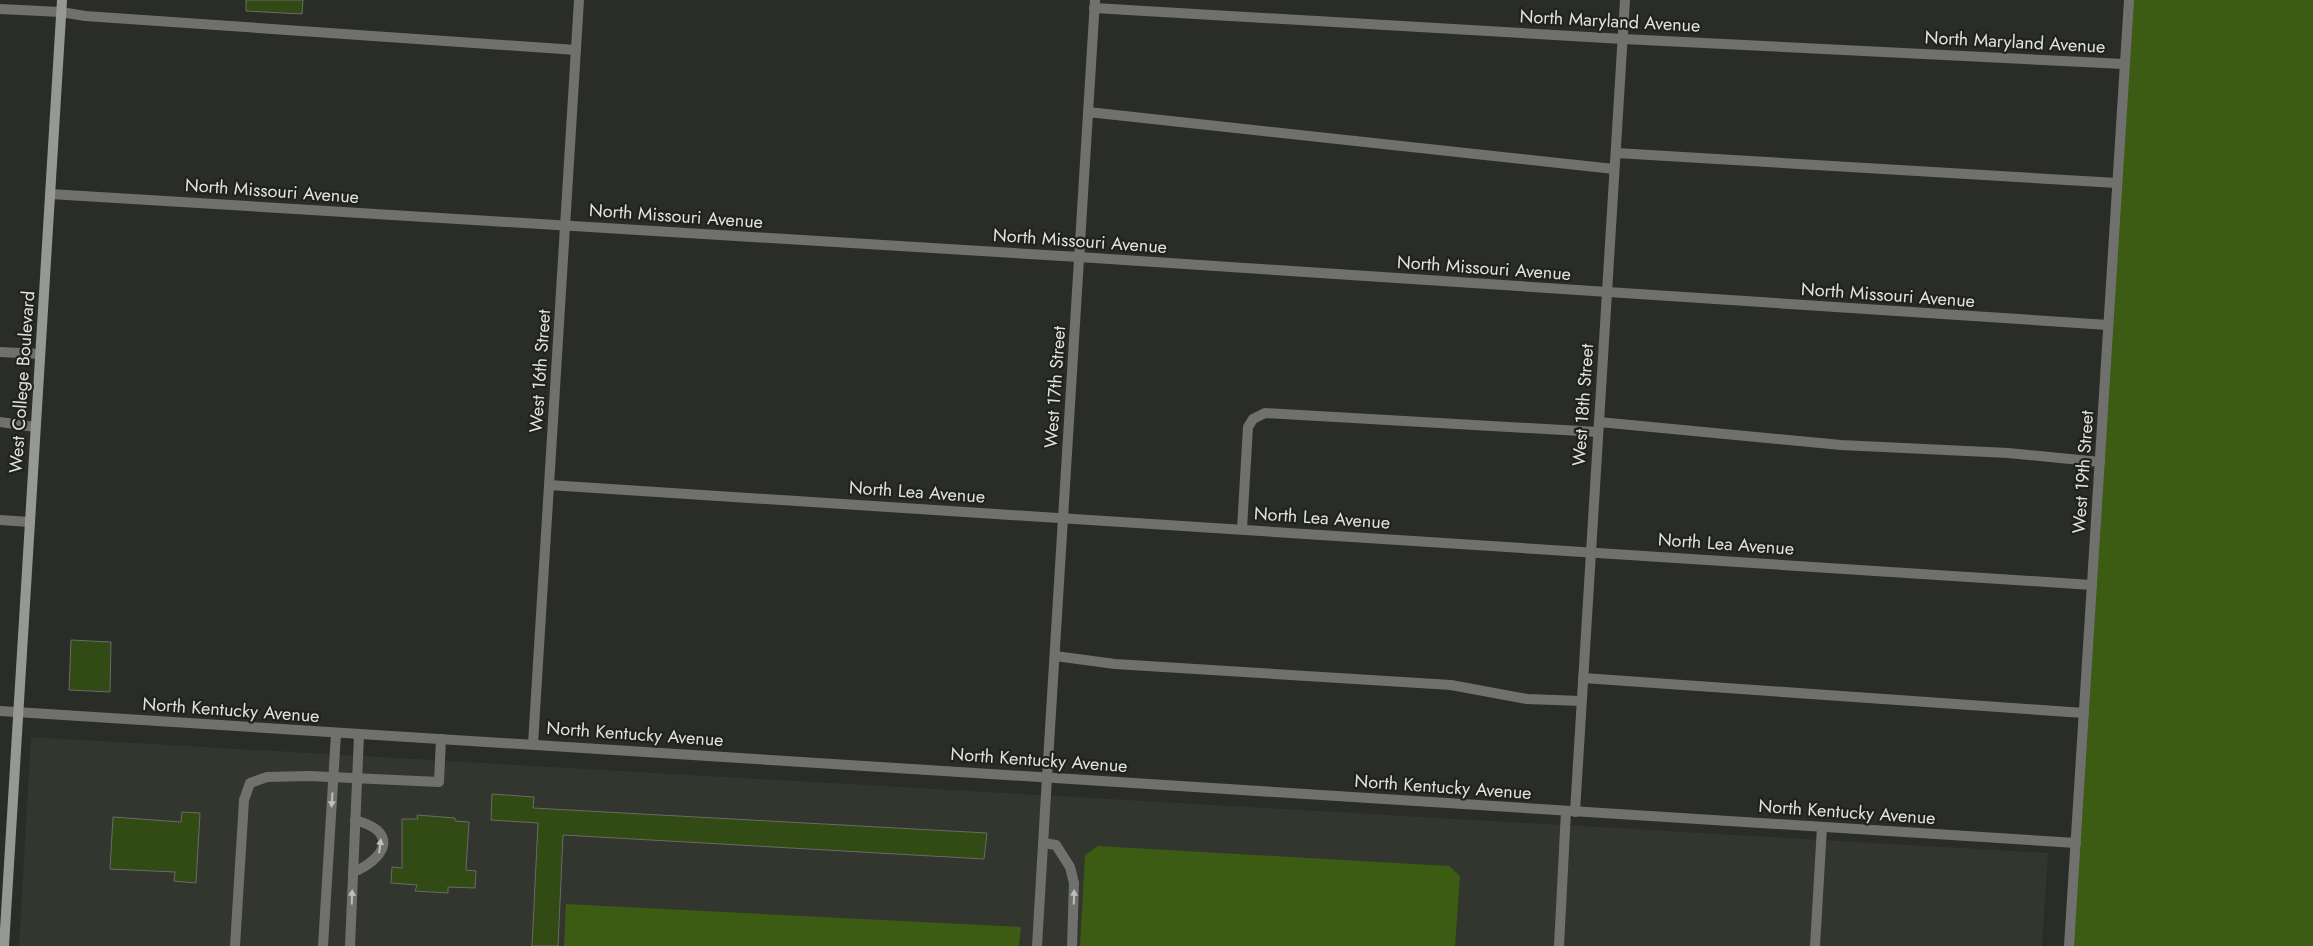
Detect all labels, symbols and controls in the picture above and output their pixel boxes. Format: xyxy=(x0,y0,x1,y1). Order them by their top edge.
street label: North Maryland Avenue xyxy=(1519,3,1701,39)
street label: North Maryland Avenue xyxy=(1924,24,2106,60)
street label: North Missouri Avenue xyxy=(184,172,360,210)
street label: North Missouri Avenue xyxy=(588,197,764,235)
street label: North Missouri Avenue xyxy=(992,222,1168,260)
street label: North Missouri Avenue xyxy=(1396,249,1572,287)
street label: North Missouri Avenue xyxy=(1800,276,1976,314)
street label: West College Boulevard xyxy=(3,290,41,474)
street label: West 16th Street xyxy=(523,308,557,433)
street label: West 17th Street xyxy=(1038,324,1072,449)
street label: West 18th Street xyxy=(1566,342,1600,467)
street label: West 19th Street xyxy=(2066,409,2100,534)
street label: North Lea Avenue xyxy=(848,474,986,510)
street label: North Lea Avenue xyxy=(1253,500,1391,536)
street label: North Lea Avenue xyxy=(1657,526,1795,562)
street label: North Kentucky Avenue xyxy=(142,691,320,729)
street label: North Kentucky Avenue xyxy=(546,715,724,753)
street label: North Kentucky Avenue xyxy=(950,741,1128,779)
street label: North Kentucky Avenue xyxy=(1354,768,1532,806)
one-way arrow xyxy=(328,792,336,808)
street label: North Kentucky Avenue xyxy=(1758,793,1936,831)
one-way arrow xyxy=(376,837,384,853)
one-way arrow xyxy=(348,889,356,905)
one-way arrow xyxy=(1070,889,1078,905)

